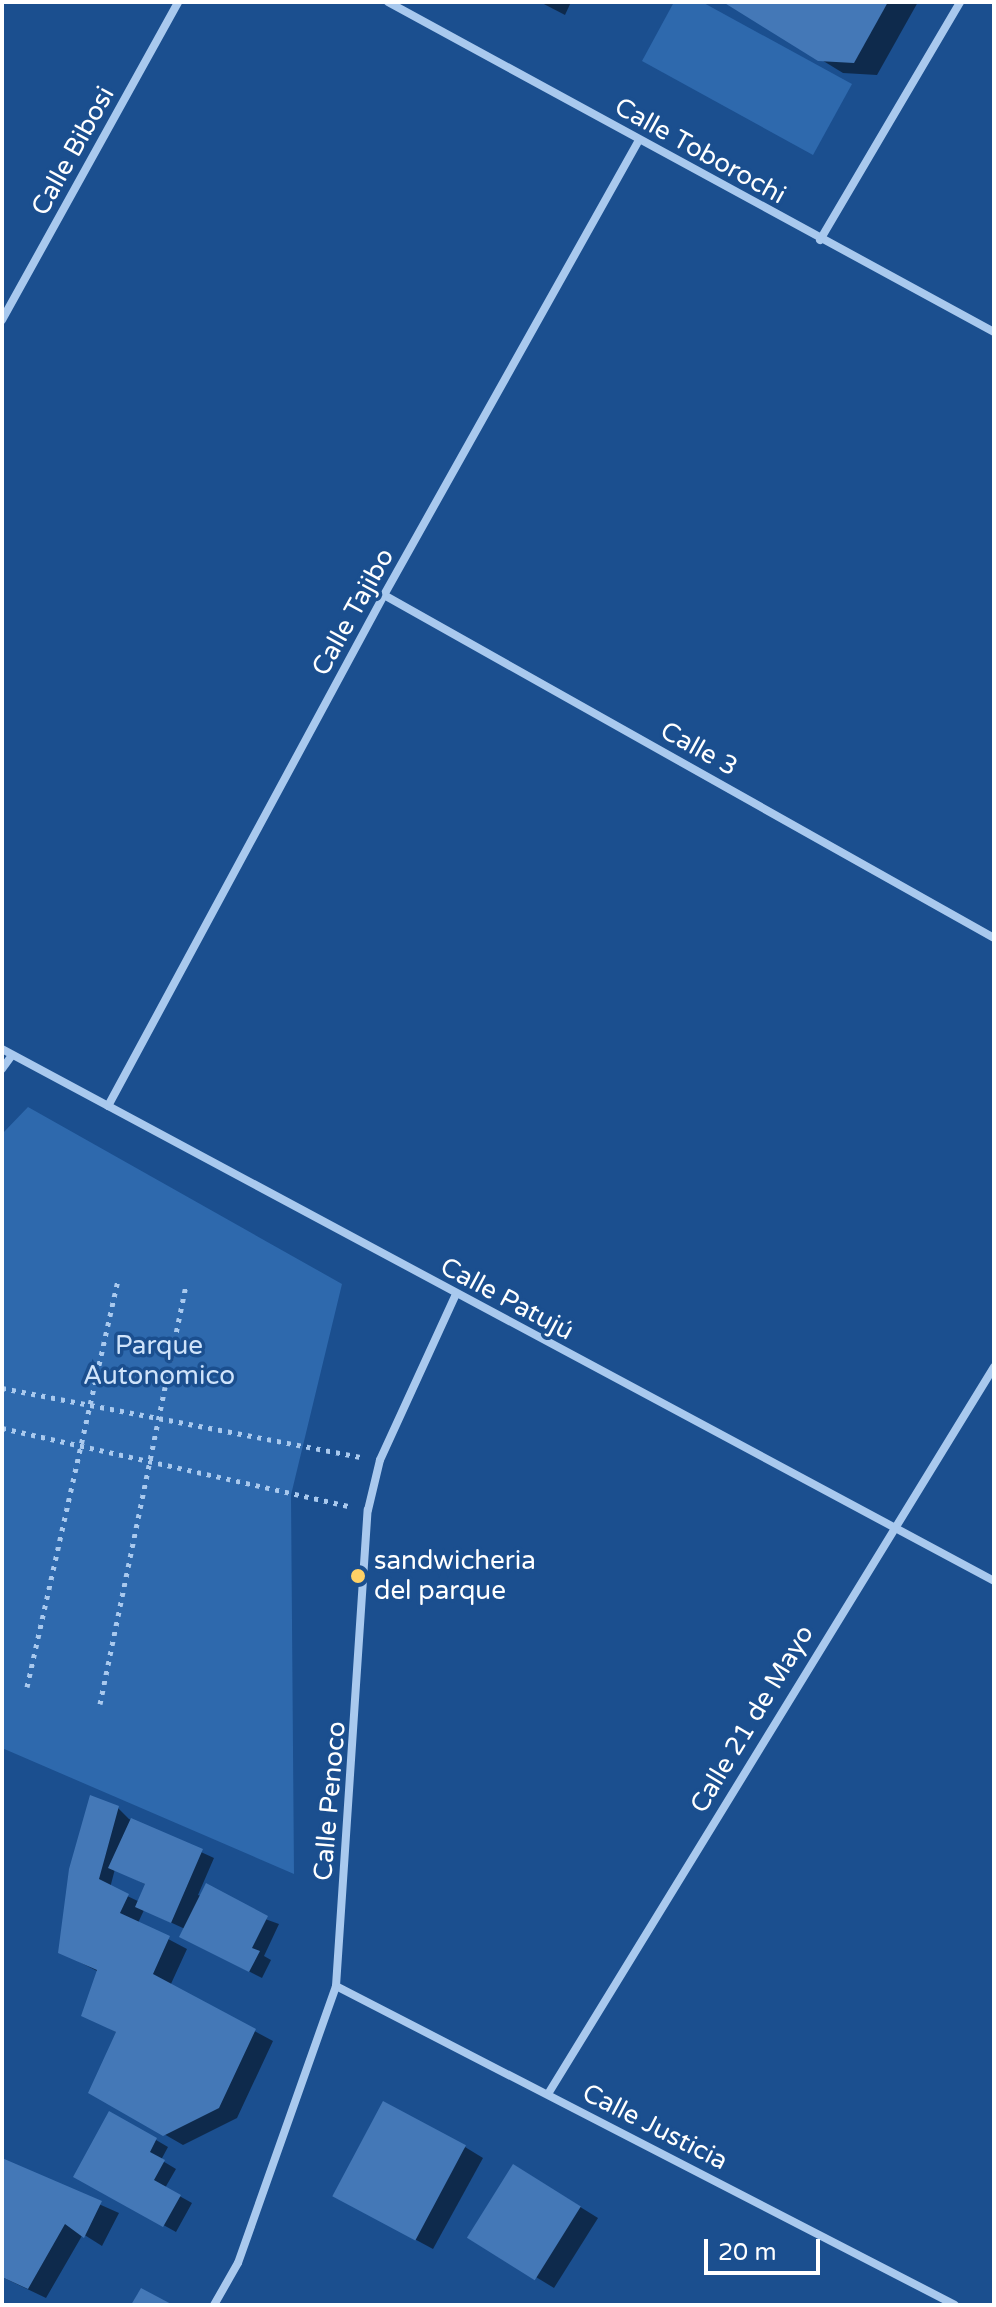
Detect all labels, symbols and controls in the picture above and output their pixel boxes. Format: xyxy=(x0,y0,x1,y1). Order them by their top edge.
street label: Calle Bibosi xyxy=(25,81,121,221)
street label: Calle Toborochi xyxy=(609,91,791,211)
street label: Calle Tajibo xyxy=(305,543,401,681)
street label: Calle 3 xyxy=(655,715,743,783)
street label: Calle Patujú xyxy=(435,1251,579,1347)
park label: Parque Autonomico xyxy=(83,1330,235,1392)
place label: sandwicheria del parque xyxy=(374,1545,536,1606)
marker: sandwicheria del parque xyxy=(349,1567,367,1585)
street label: Calle 21 de Mayo xyxy=(684,1619,820,1819)
street label: Calle Penoco xyxy=(307,1720,353,1882)
street label: Calle Justicia xyxy=(577,2077,733,2177)
scale bar xyxy=(708,2223,824,2273)
text: 20 m xyxy=(718,2238,776,2267)

